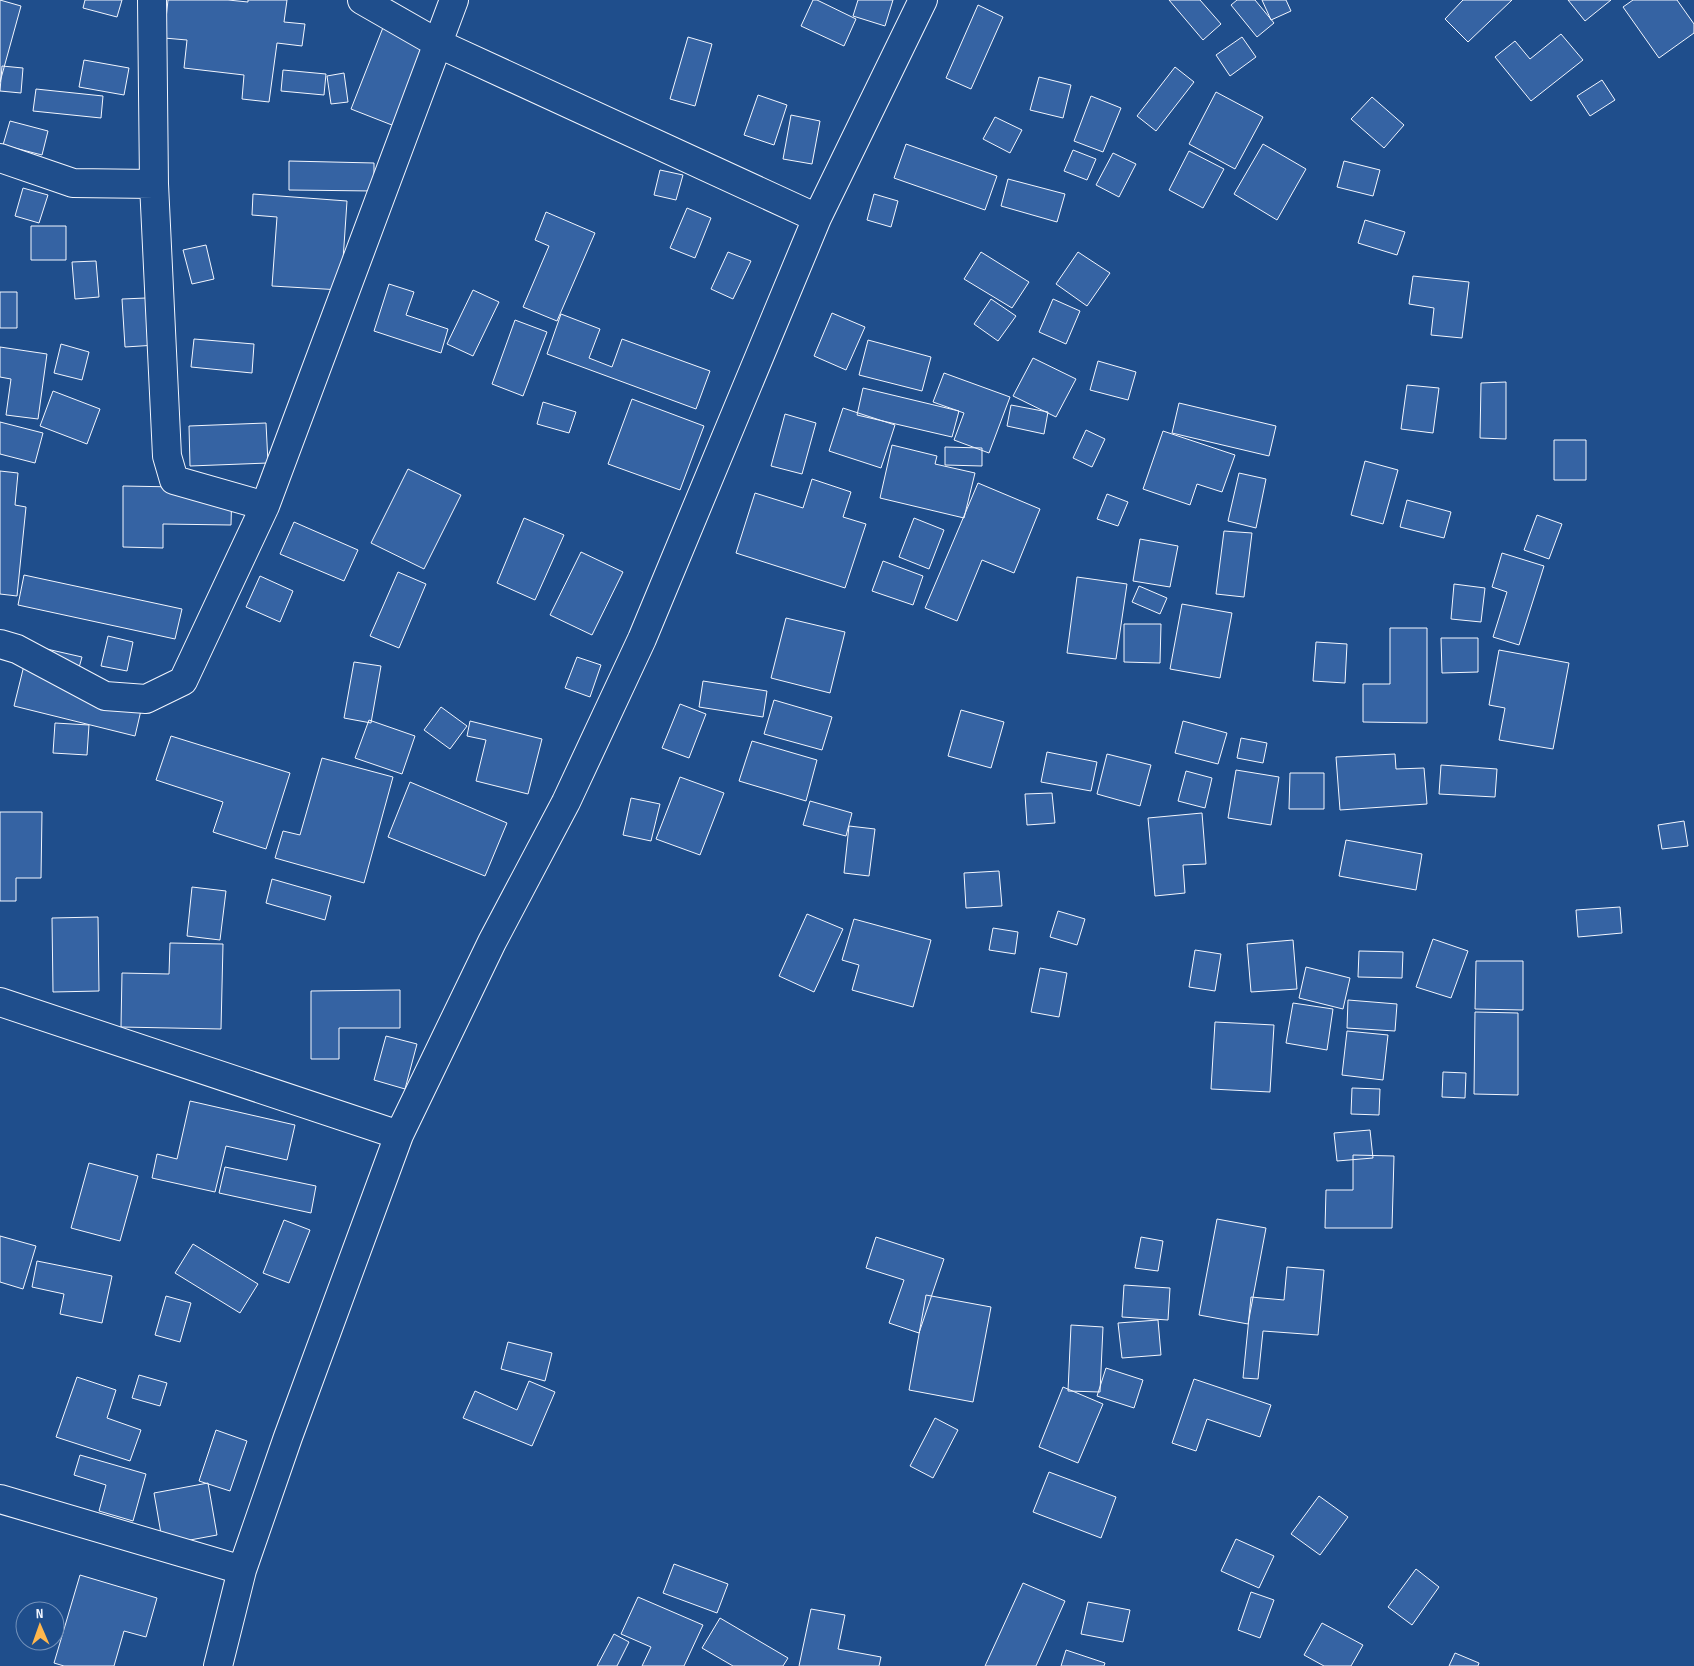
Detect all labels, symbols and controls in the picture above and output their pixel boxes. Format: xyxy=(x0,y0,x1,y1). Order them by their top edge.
north arrow xyxy=(15,1601,65,1651)
text: N xyxy=(36,1605,44,1622)

